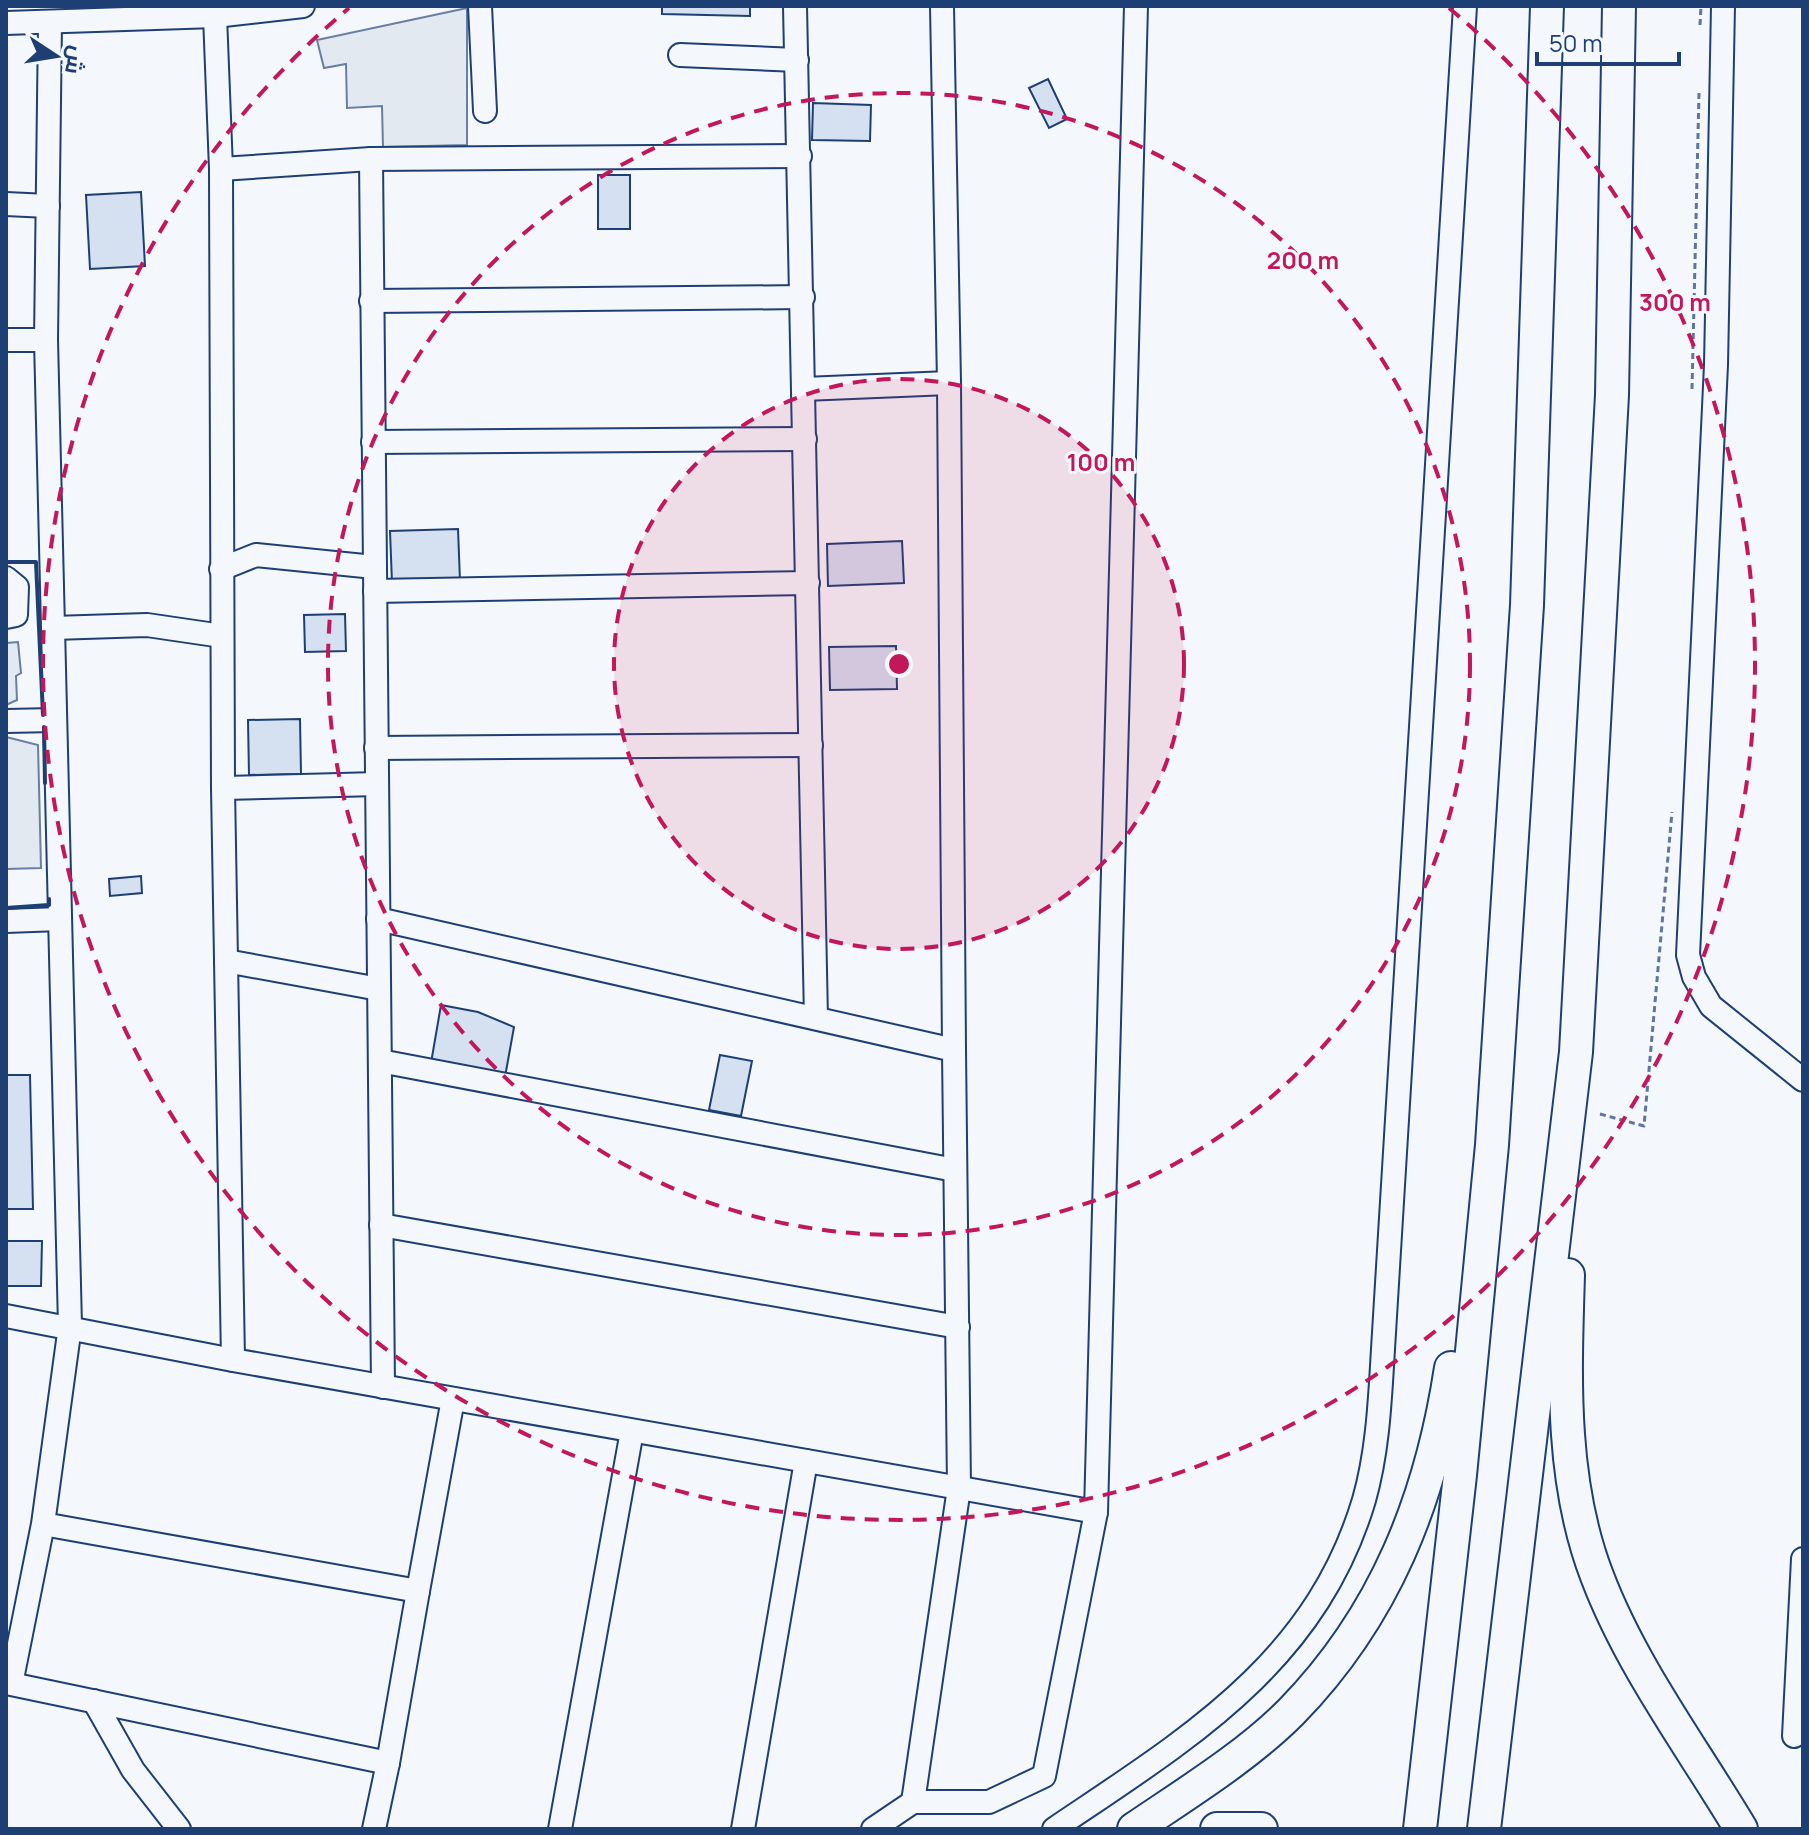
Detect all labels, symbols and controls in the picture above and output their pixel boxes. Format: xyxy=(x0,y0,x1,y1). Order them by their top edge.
north arrow xyxy=(16,16,96,96)
scale bar xyxy=(1537,16,1679,66)
text: 50 m xyxy=(1549,26,1603,59)
text: ش xyxy=(58,43,93,77)
text: 200 m xyxy=(1267,243,1339,276)
text: 300 m xyxy=(1639,285,1711,318)
text: 100 m xyxy=(1067,445,1135,478)
centre of rings xyxy=(885,650,913,678)

